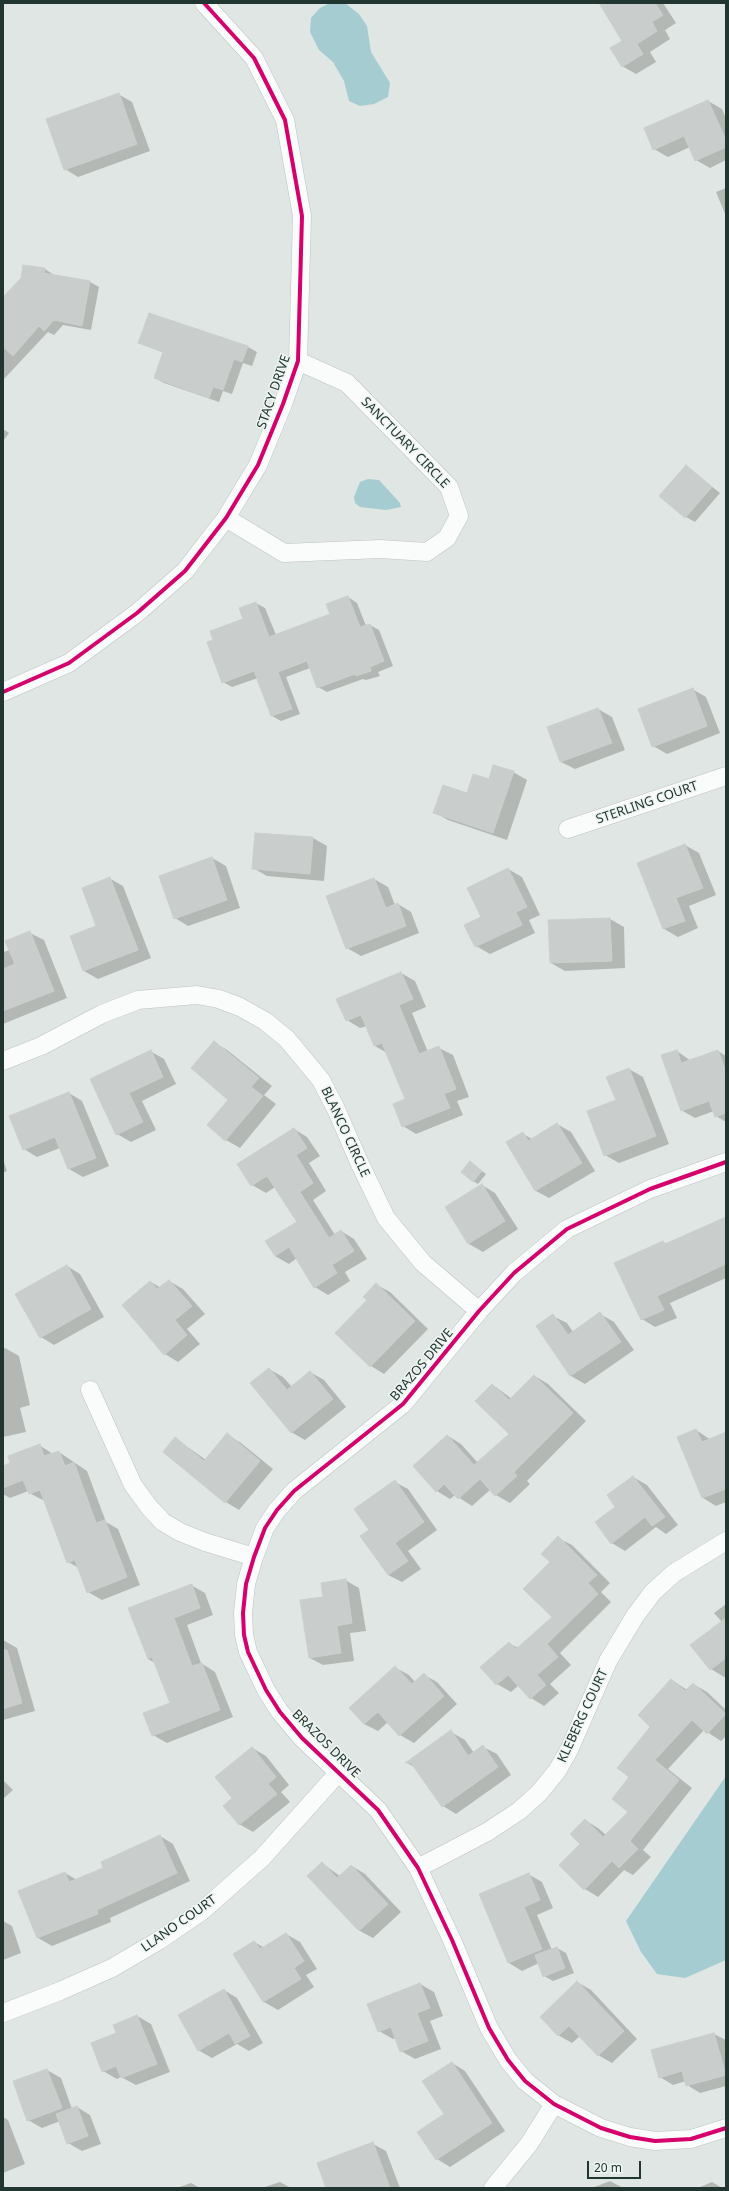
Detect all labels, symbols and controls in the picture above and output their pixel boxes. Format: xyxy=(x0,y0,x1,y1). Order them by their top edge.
street label: STACY DRIVE xyxy=(254,353,294,431)
street label: SANCTUARY CIRCLE xyxy=(358,394,452,492)
street label: STERLING COURT xyxy=(594,778,700,828)
street label: BLANCO CIRCLE xyxy=(317,1084,373,1180)
street label: BRAZOS DRIVE xyxy=(387,1326,457,1404)
street label: KLEBERG COURT xyxy=(554,1667,612,1765)
street label: BRAZOS DRIVE xyxy=(289,1707,363,1781)
street label: LLANO COURT xyxy=(138,1892,220,1956)
scale bar xyxy=(589,2153,643,2179)
text: 20 m xyxy=(594,2159,622,2176)

